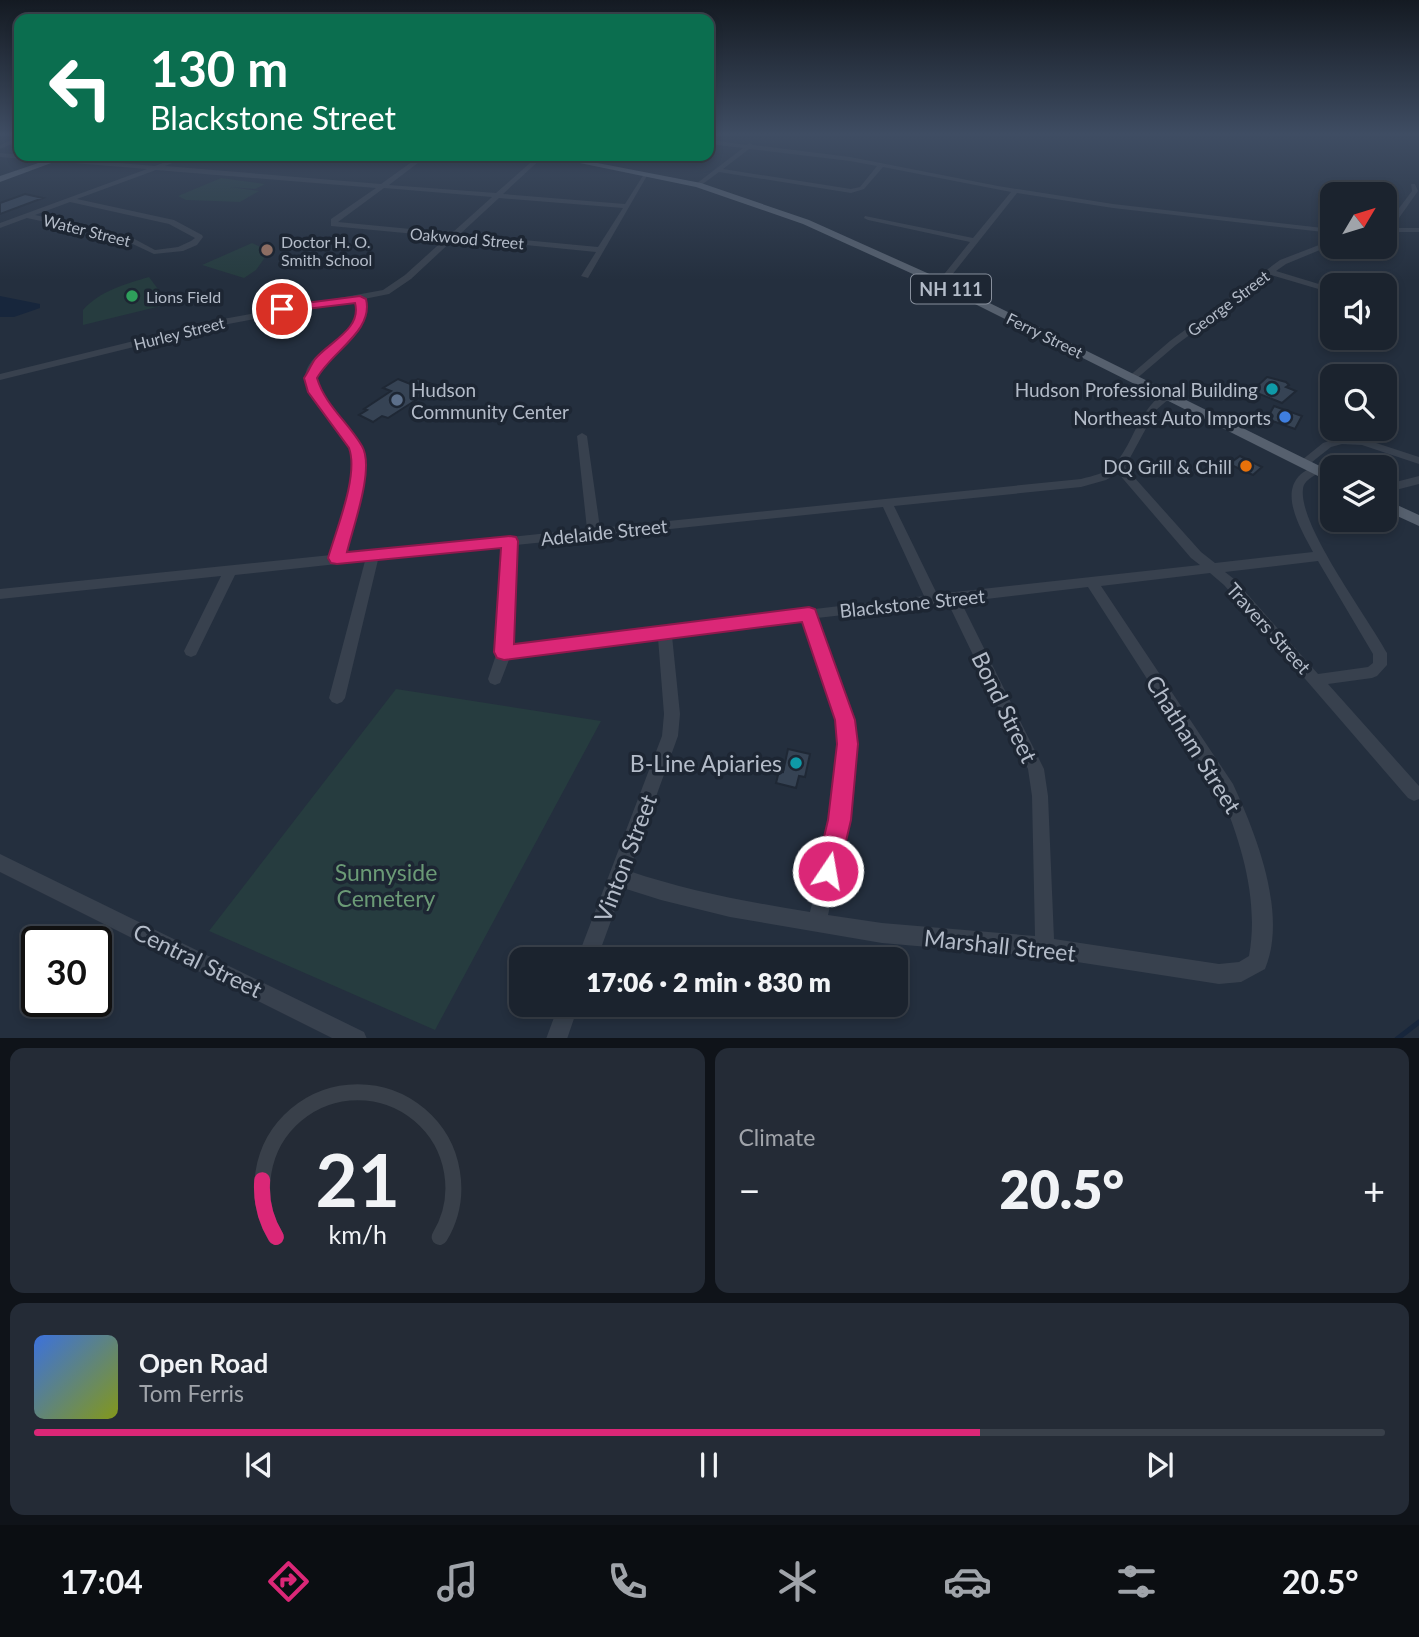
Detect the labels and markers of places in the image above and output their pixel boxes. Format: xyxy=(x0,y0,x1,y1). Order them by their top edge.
place label: Doctor H. O. Smith School xyxy=(281,232,372,269)
marker: Doctor H. O. Smith School xyxy=(259,242,275,258)
pin xyxy=(252,279,312,339)
place label: Lions Field xyxy=(146,287,221,306)
marker: Lions Field xyxy=(124,288,140,304)
place label: Hudson Community Center xyxy=(411,378,569,423)
place label: Hudson Professional Building xyxy=(1015,378,1258,401)
marker: Hudson Professional Building xyxy=(1264,381,1280,397)
marker: Hudson Community Center xyxy=(389,392,405,408)
place label: Northeast Auto Imports xyxy=(1073,406,1271,429)
marker: Northeast Auto Imports xyxy=(1277,409,1293,425)
place label: DQ Grill & Chill xyxy=(1103,455,1232,478)
marker: DQ Grill & Chill xyxy=(1238,458,1254,474)
place label: B-Line Apiaries xyxy=(630,749,782,777)
marker: B-Line Apiaries xyxy=(788,755,804,771)

